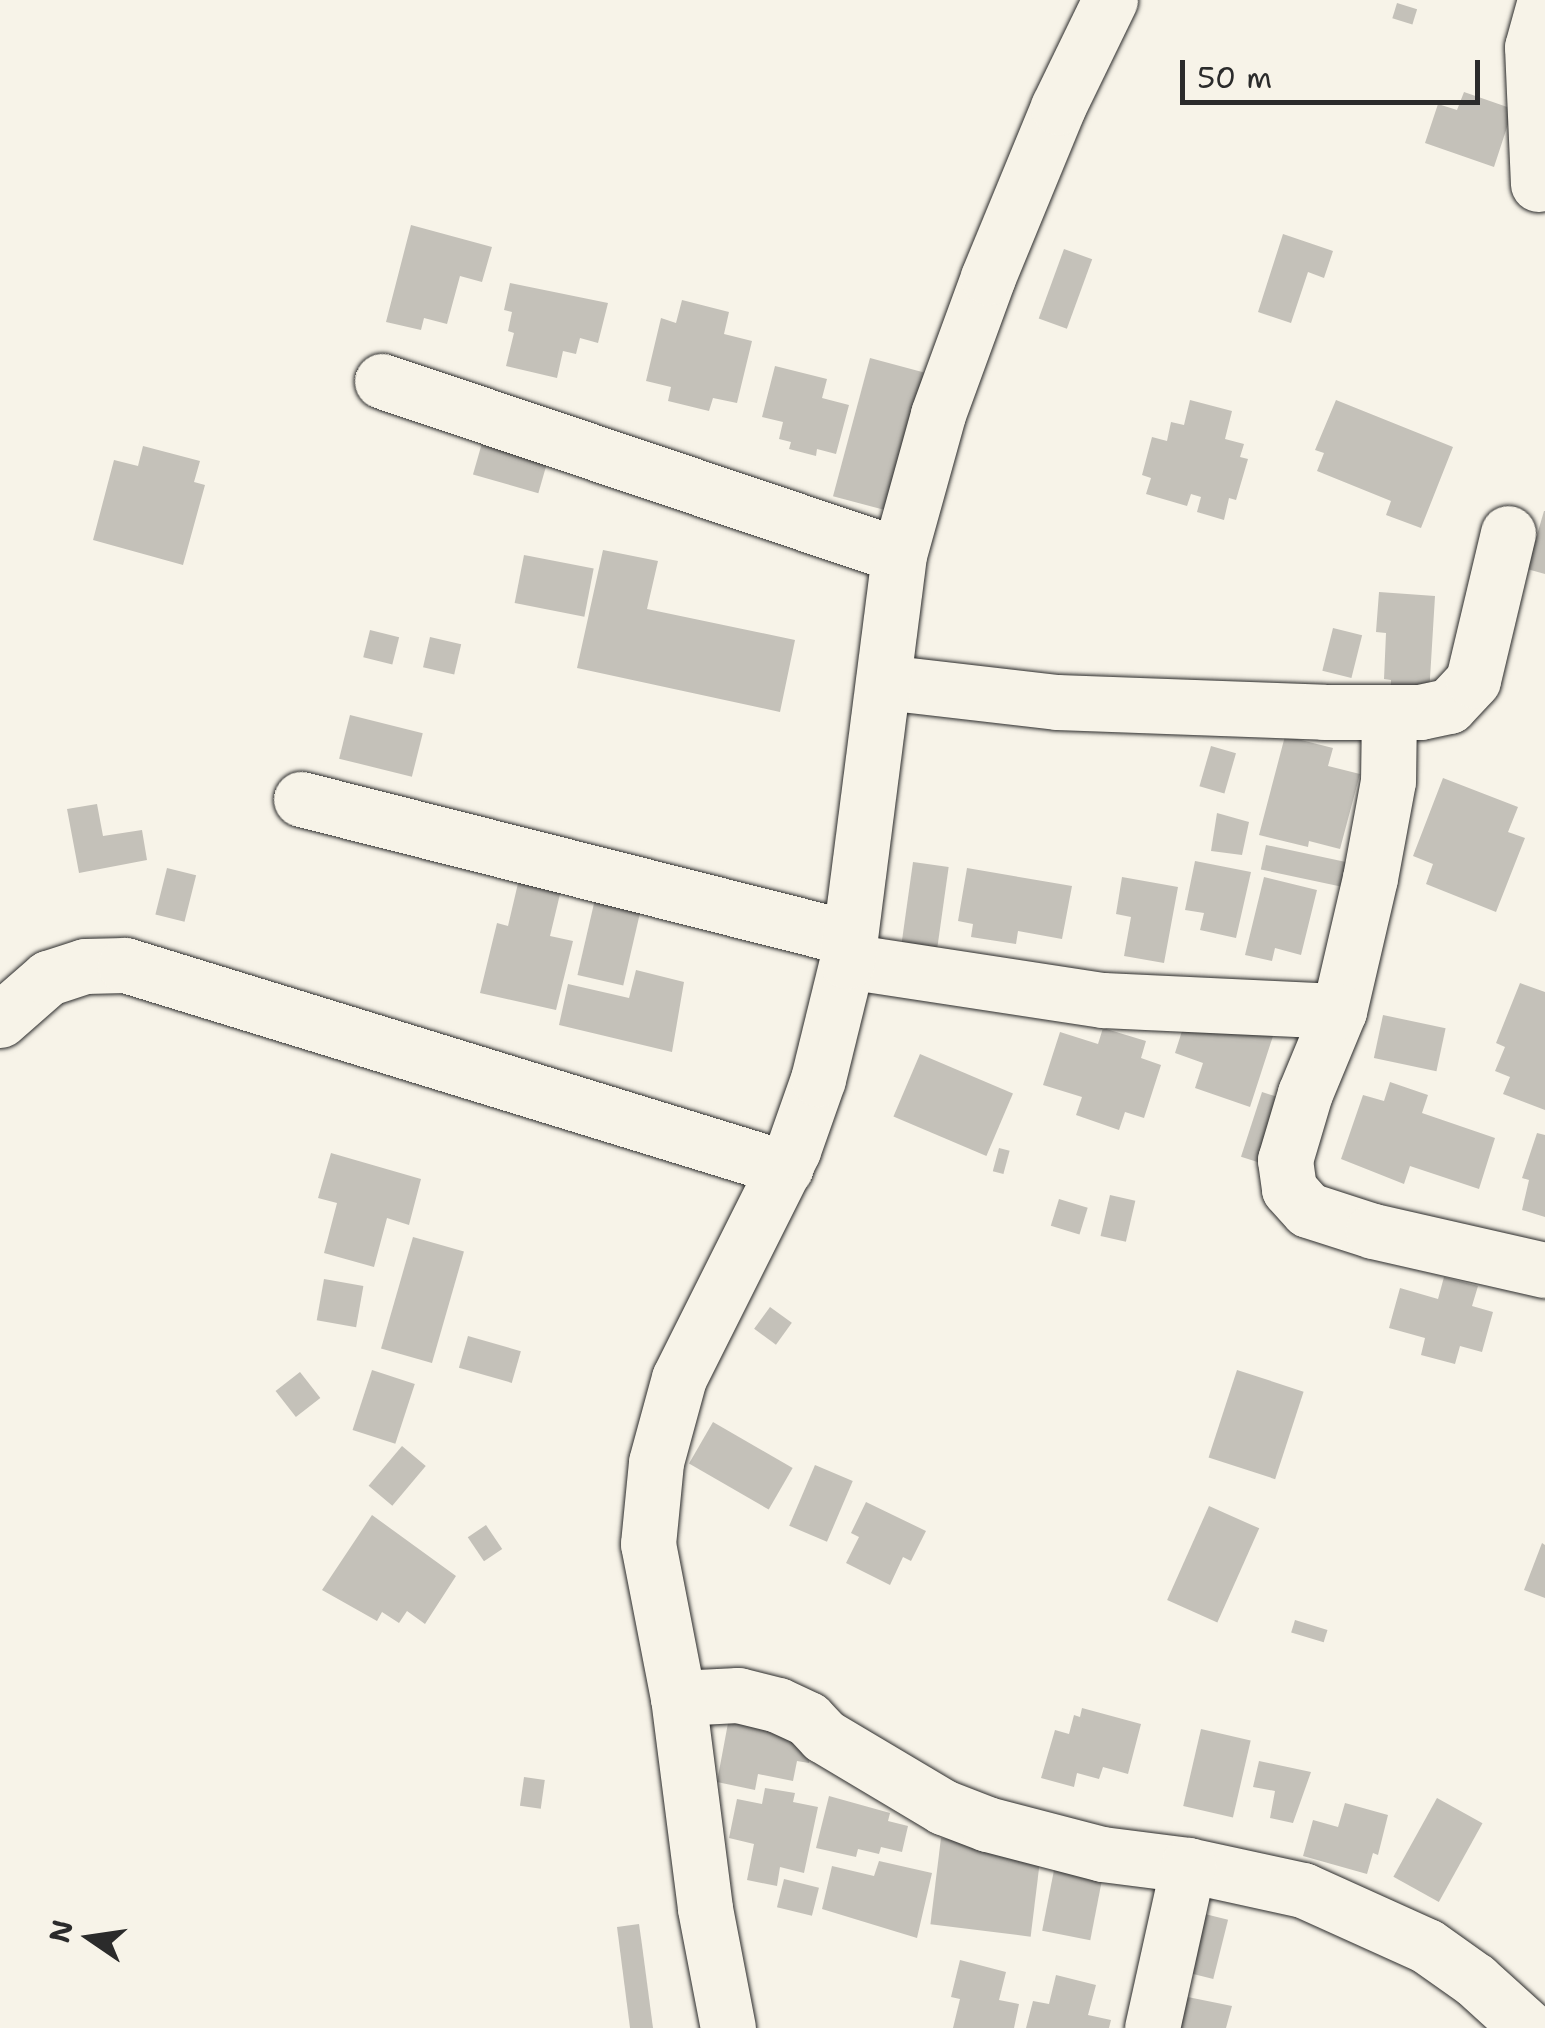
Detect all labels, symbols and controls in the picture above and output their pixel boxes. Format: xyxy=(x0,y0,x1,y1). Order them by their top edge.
scale bar xyxy=(1185,40,1485,102)
text: 50 m xyxy=(1197,57,1272,98)
north arrow xyxy=(40,1888,140,1988)
text: N xyxy=(40,1916,82,1946)

